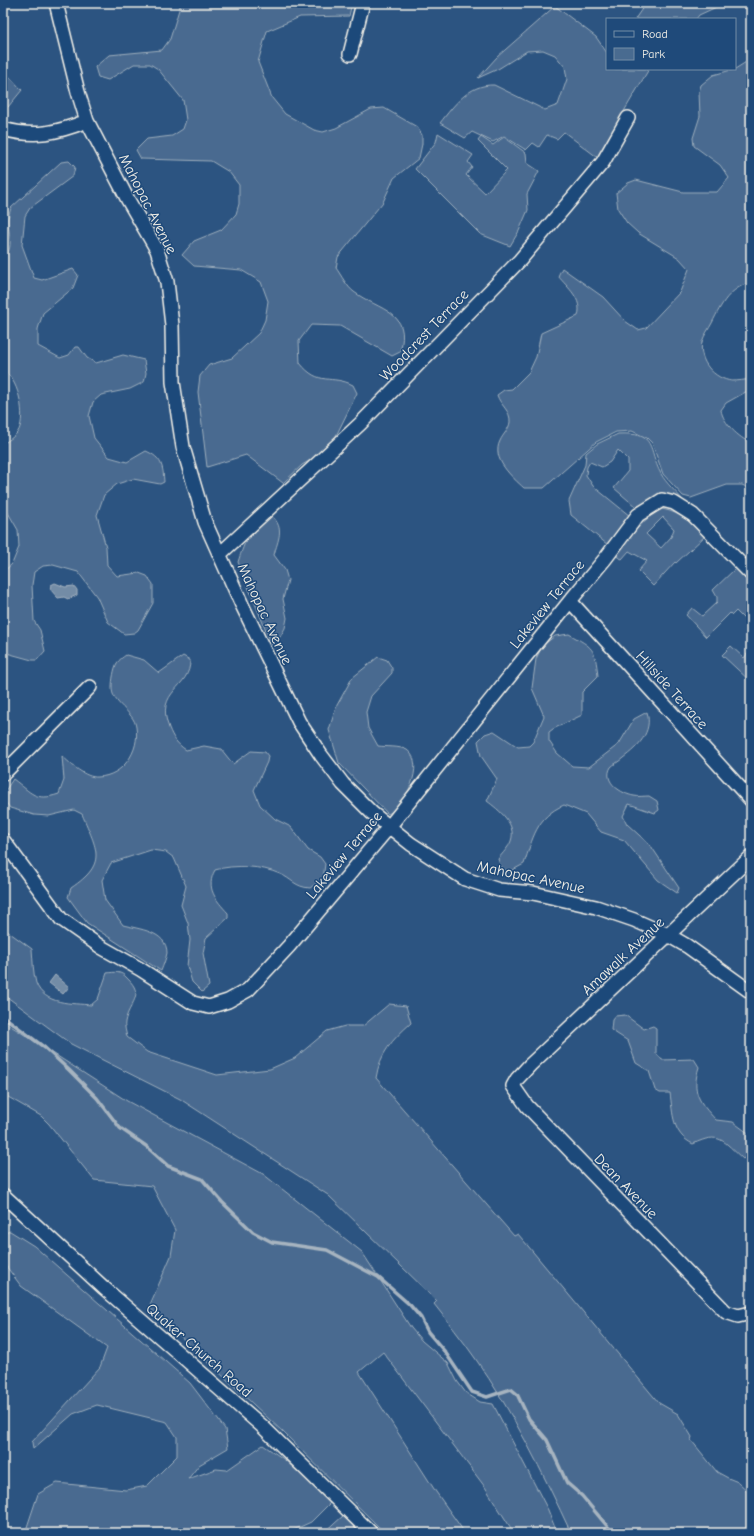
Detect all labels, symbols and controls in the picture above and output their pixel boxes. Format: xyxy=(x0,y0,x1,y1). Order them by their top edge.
legend xyxy=(606,18,736,70)
text: Road xyxy=(642,27,668,41)
text: Park xyxy=(642,47,665,61)
street label: Mahopac Avenue xyxy=(115,151,181,257)
street label: Woodcrest Terrace xyxy=(376,285,473,385)
street label: Lakeview Terrace xyxy=(506,556,589,652)
street label: Mahopac Avenue xyxy=(234,560,297,668)
street label: Hillside Terrace xyxy=(632,647,712,733)
street label: Lakeview Terrace xyxy=(302,807,386,902)
street label: Mahopac Avenue xyxy=(475,857,587,897)
street label: Amawalk Avenue xyxy=(578,913,668,999)
street label: Dean Avenue xyxy=(590,1150,662,1223)
street label: Quaker Church Road xyxy=(142,1299,256,1401)

